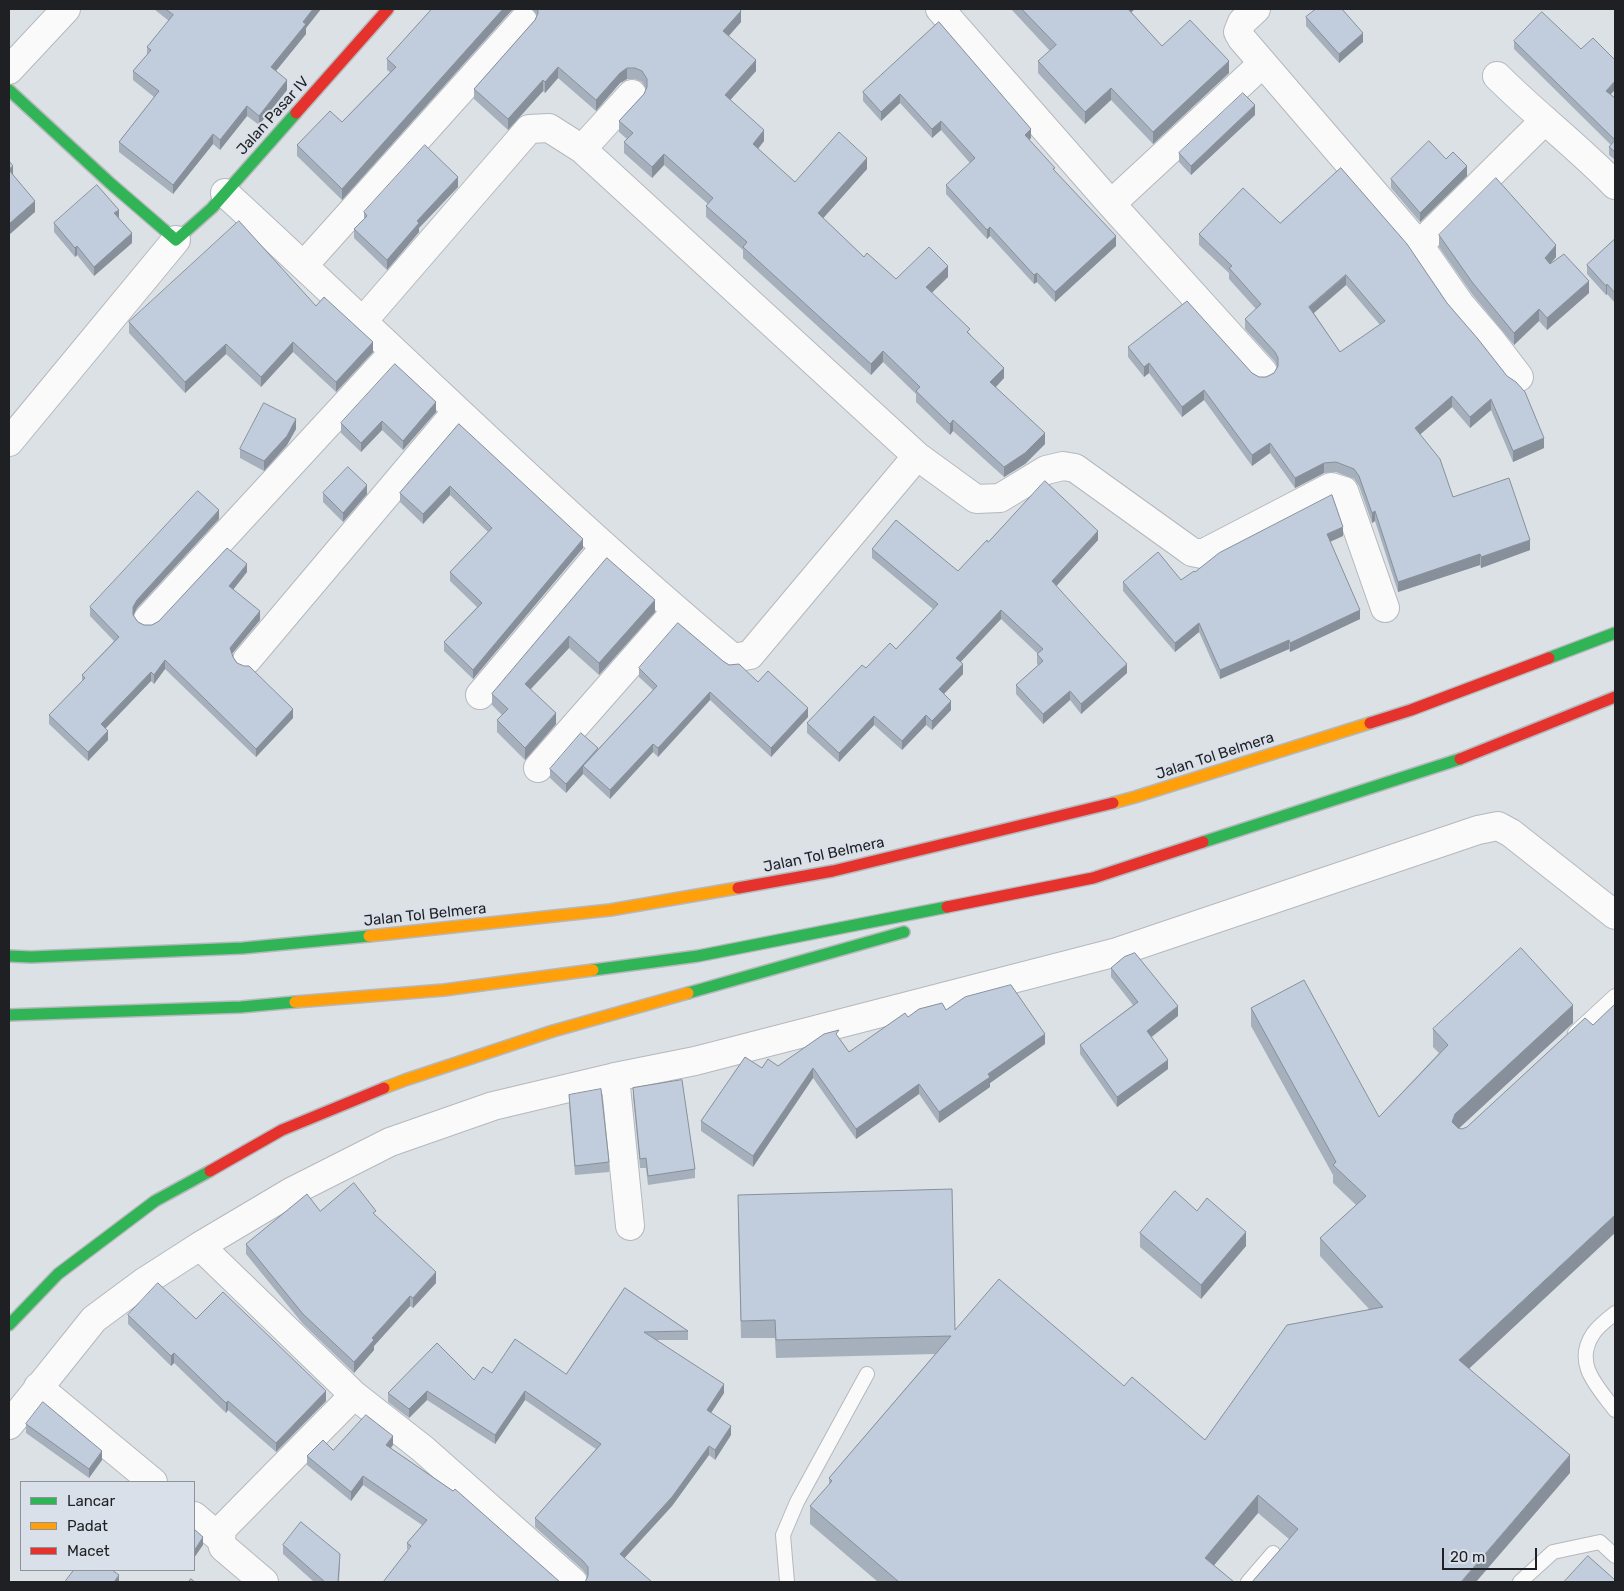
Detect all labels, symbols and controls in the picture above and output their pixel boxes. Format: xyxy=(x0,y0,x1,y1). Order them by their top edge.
street label: Jalan Pasar IV xyxy=(233,73,313,159)
street label: Jalan Tol Belmera xyxy=(1154,728,1276,784)
street label: Jalan Tol Belmera xyxy=(762,833,886,877)
street label: Jalan Tol Belmera xyxy=(363,900,487,930)
legend xyxy=(20,1481,195,1571)
text: Lancar xyxy=(67,1492,115,1510)
text: Padat xyxy=(67,1517,108,1535)
scale bar xyxy=(1444,1538,1539,1570)
text: Macet xyxy=(67,1542,110,1560)
text: 20 m xyxy=(1450,1548,1485,1566)

